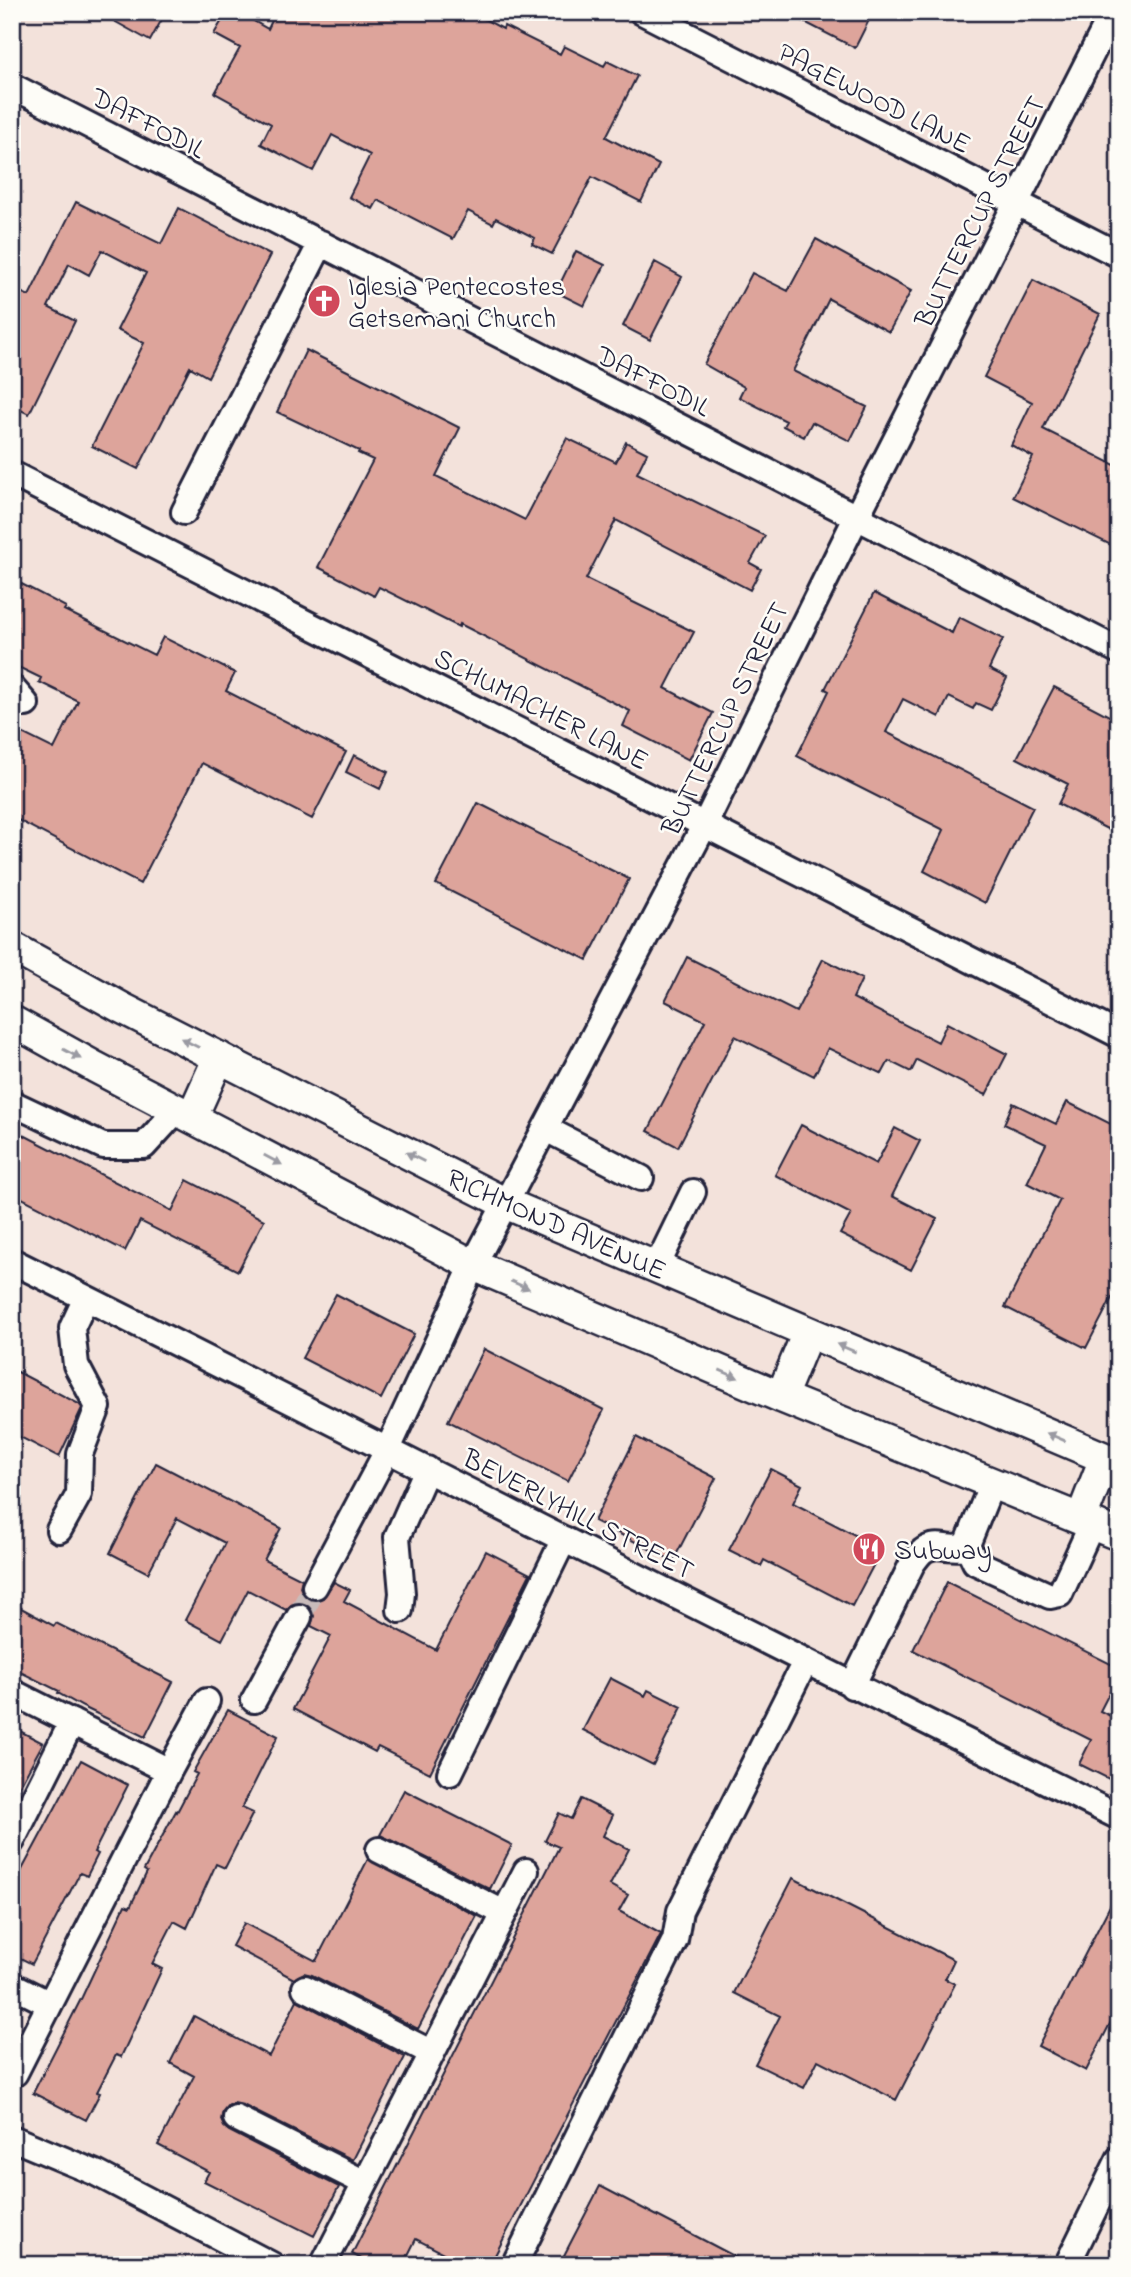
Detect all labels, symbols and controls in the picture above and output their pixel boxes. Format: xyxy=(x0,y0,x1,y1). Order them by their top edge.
street label: PAGEWOOD LANE xyxy=(770,34,977,166)
street label: DAFFODIL xyxy=(82,78,212,172)
street label: BUTTERCUP STREET xyxy=(905,89,1058,337)
place label: Iglesia Pentecostes Getsemani Church xyxy=(348,268,565,341)
church icon: Iglesia Pentecostes Getsemani Church xyxy=(305,282,343,320)
street label: DAFFODIL xyxy=(587,336,717,430)
street label: BUTTERCUP STREET xyxy=(652,596,802,844)
street label: SCHUMACHER LANE xyxy=(426,639,655,783)
one-way arrow xyxy=(180,1037,200,1048)
one-way arrow xyxy=(62,1048,82,1060)
one-way arrow xyxy=(404,1152,424,1164)
one-way arrow xyxy=(263,1154,283,1166)
street label: RICHMOND AVENUE xyxy=(439,1159,672,1293)
one-way arrow xyxy=(509,1280,530,1291)
one-way arrow xyxy=(836,1342,857,1353)
one-way arrow xyxy=(719,1369,740,1380)
one-way arrow xyxy=(1046,1431,1066,1443)
street label: BEVERLYHILL STREET xyxy=(454,1440,700,1592)
restaurant icon: Subway xyxy=(850,1530,888,1568)
place label: Subway xyxy=(894,1532,992,1573)

